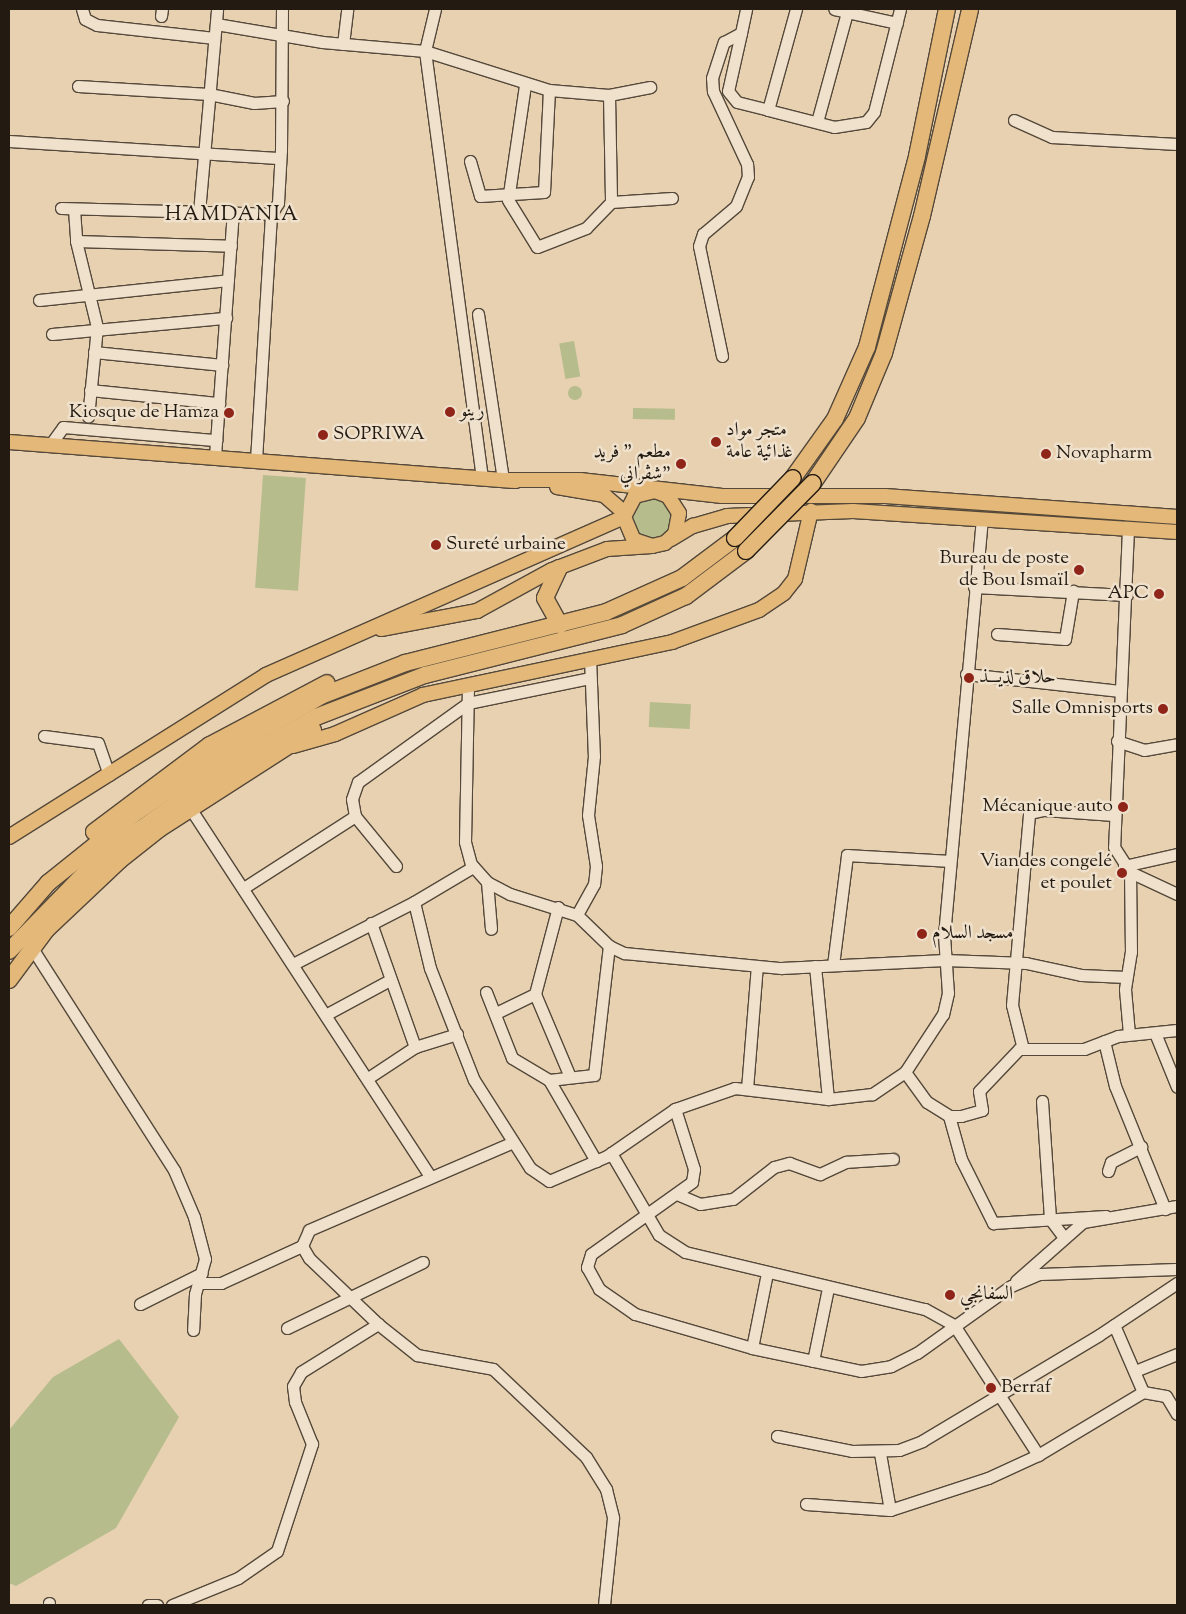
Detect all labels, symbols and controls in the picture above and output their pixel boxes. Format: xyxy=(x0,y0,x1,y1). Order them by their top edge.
district label: HAMDANIA xyxy=(164,202,300,228)
place label: رينو xyxy=(460,401,485,423)
place label: Kiosque de Hamza xyxy=(69,402,219,424)
marker: رينو xyxy=(444,406,456,418)
marker: Kiosque de Hamza xyxy=(223,407,235,419)
place label: متجر مواد غذائية عامة xyxy=(726,420,793,464)
place label: SOPRIWA xyxy=(333,424,425,446)
marker: SOPRIWA xyxy=(317,429,329,441)
marker: متجر مواد غذائية عامة xyxy=(710,436,722,448)
place label: مطعم " فريد شڨراني" xyxy=(593,442,671,486)
place label: Novapharm xyxy=(1056,443,1152,465)
marker: Novapharm xyxy=(1040,448,1052,460)
marker: مطعم " فريد شڨراني" xyxy=(675,458,687,470)
place label: Sureté urbaine xyxy=(446,534,566,556)
marker: Sureté urbaine xyxy=(430,539,442,551)
place label: Bureau de poste de Bou Ismaïl xyxy=(939,548,1069,592)
marker: Bureau de poste de Bou Ismaïl xyxy=(1073,564,1085,576)
place label: APC xyxy=(1108,583,1149,605)
marker: APC xyxy=(1153,588,1165,600)
place label: حلاق لذيـــذ xyxy=(979,667,1056,689)
marker: حلاق لذيـــذ xyxy=(963,672,975,684)
place label: Salle Omnisports xyxy=(1012,698,1153,720)
marker: Salle Omnisports xyxy=(1157,703,1169,715)
place label: Mécanique auto xyxy=(982,796,1113,818)
marker: Mécanique auto xyxy=(1117,801,1129,813)
place label: Viandes congelé et poulet xyxy=(980,851,1112,895)
marker: Viandes congelé et poulet xyxy=(1116,867,1128,879)
place label: مسجد السلام xyxy=(932,923,1013,945)
marker: مسجد السلام xyxy=(916,928,928,940)
place label: السفانجي xyxy=(960,1284,1013,1306)
marker: السفانجي xyxy=(944,1289,956,1301)
place label: Berraf xyxy=(1001,1377,1051,1399)
marker: Berraf xyxy=(985,1382,997,1394)

